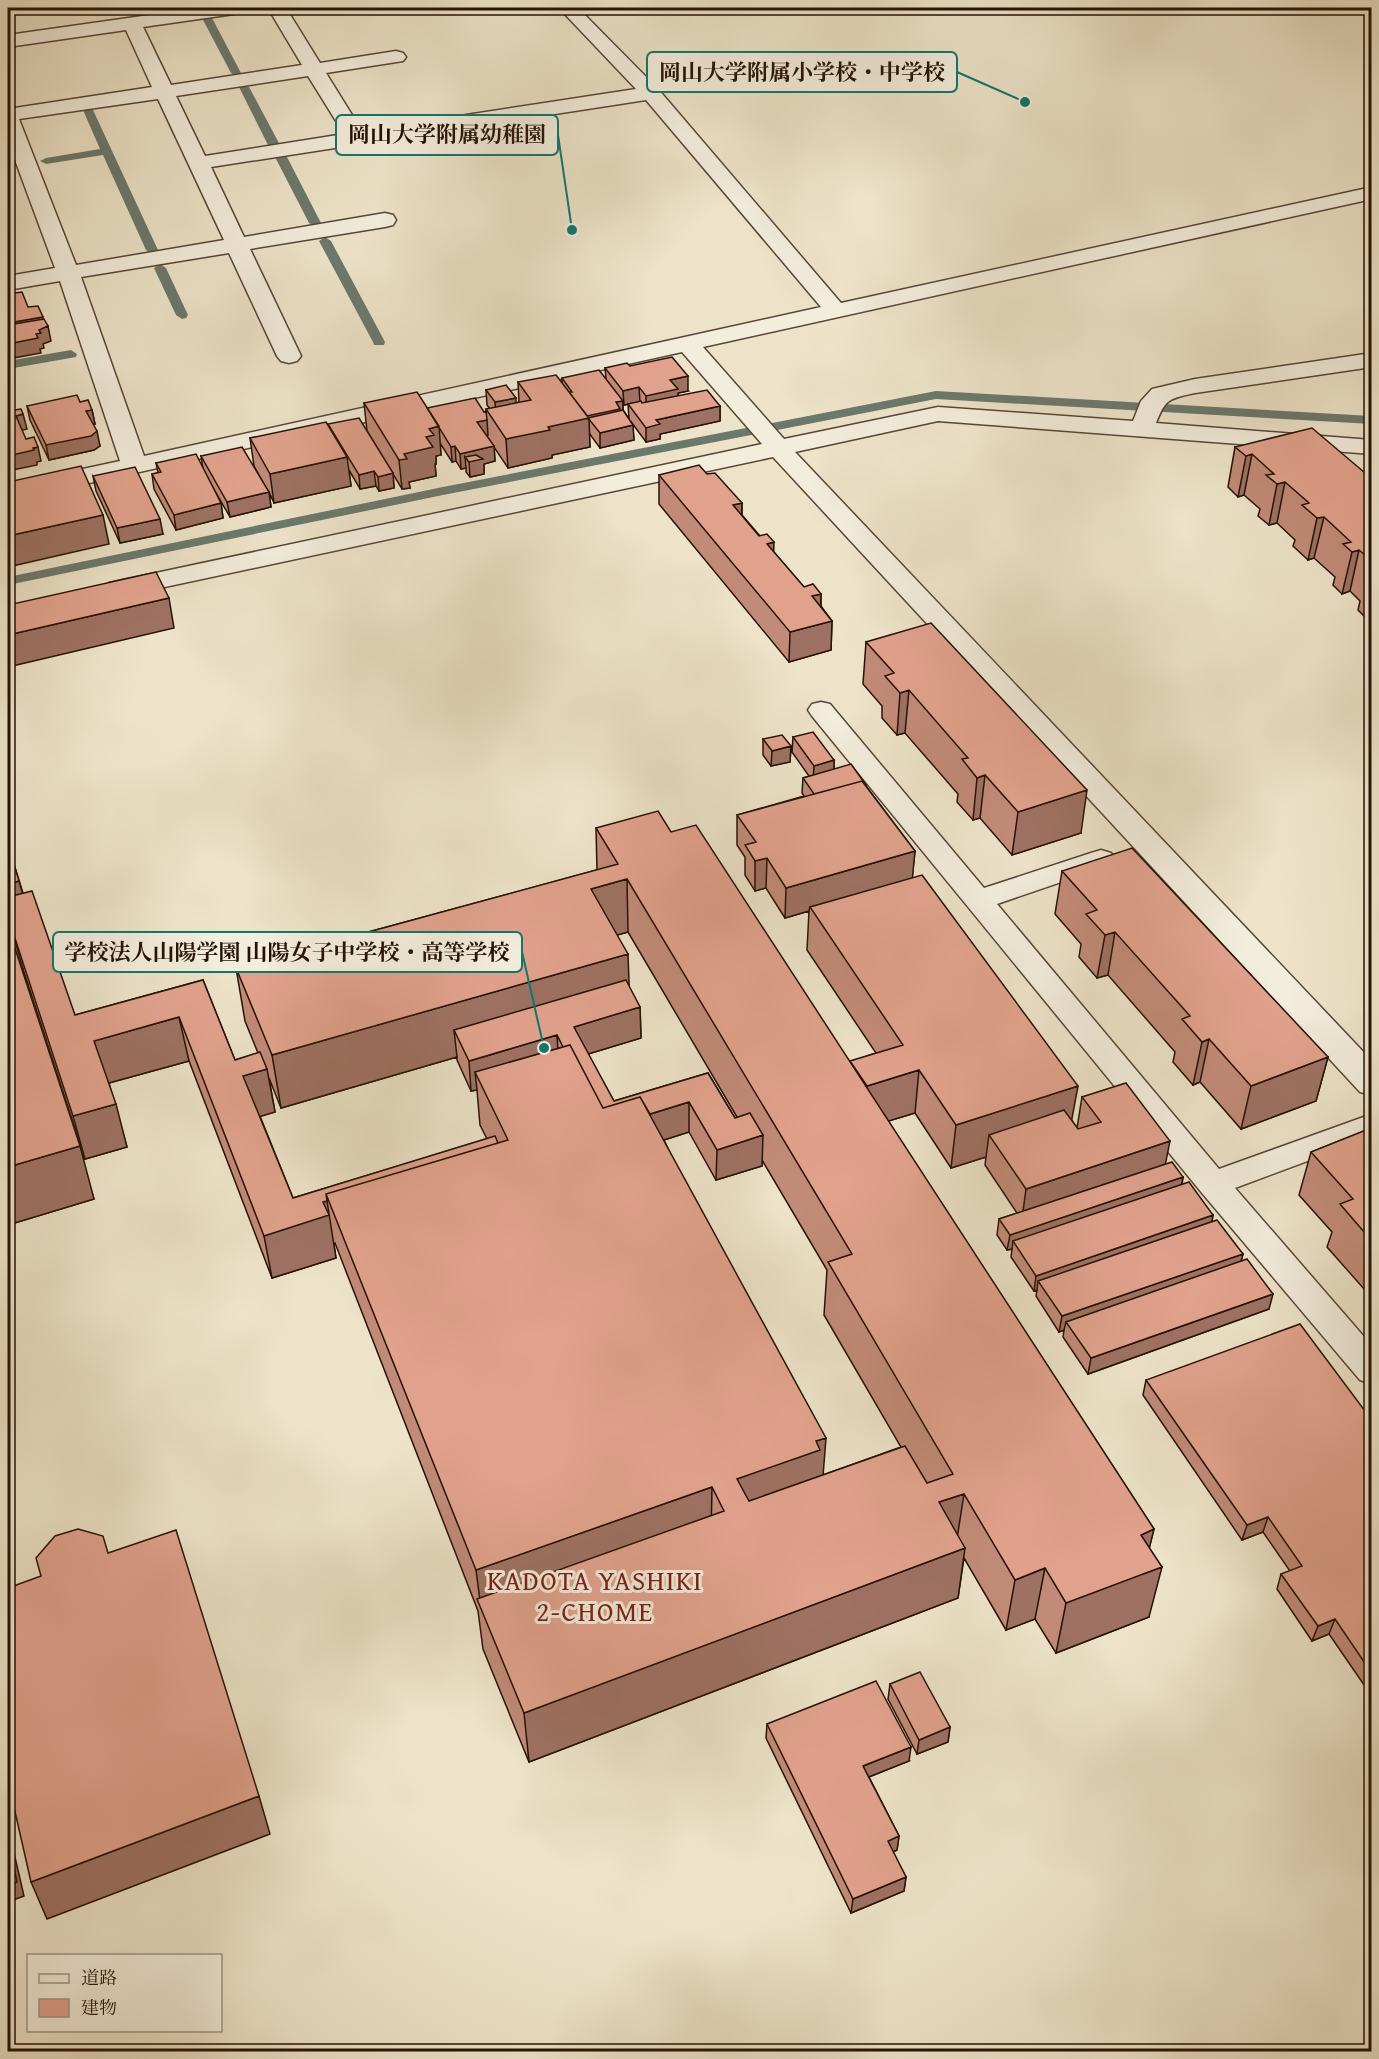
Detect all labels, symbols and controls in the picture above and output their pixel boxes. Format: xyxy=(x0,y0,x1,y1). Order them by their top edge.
callout: 岡山大学附属小学校・中学校 xyxy=(647,52,957,92)
text: 岡山大学附属小学校・中学校 xyxy=(659,56,945,88)
callout: 岡山大学附属幼稚園 xyxy=(336,115,558,155)
text: 岡山大学附属幼稚園 xyxy=(348,118,546,150)
callout: 学校法人山陽学園 山陽女子中学校・高等学校 xyxy=(53,932,522,972)
text: 学校法人山陽学園 山陽女子中学校・高等学校 xyxy=(65,936,509,968)
district label: KADOTA YASHIKI 2-CHOME xyxy=(487,1560,703,1631)
legend xyxy=(27,1954,222,2032)
text: 道路 xyxy=(81,1964,117,1991)
text: 建物 xyxy=(81,1994,117,2021)

